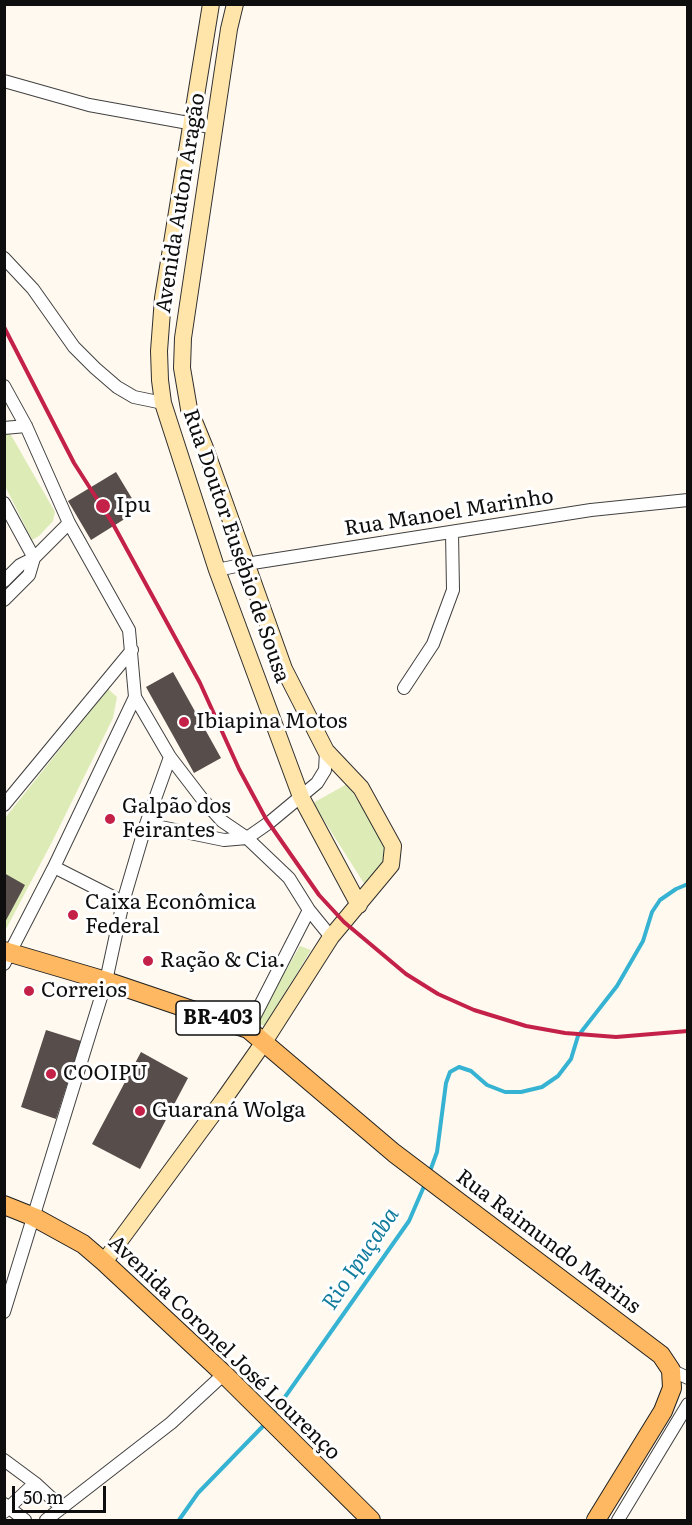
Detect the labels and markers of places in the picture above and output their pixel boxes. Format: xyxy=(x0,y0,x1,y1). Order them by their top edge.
place label: Ipu xyxy=(116,493,151,519)
marker: Ipu xyxy=(94,497,112,515)
place label: Ibiapina Motos xyxy=(196,709,347,735)
marker: Ibiapina Motos xyxy=(177,715,191,729)
place label: Galpão dos Feirantes xyxy=(122,794,231,844)
marker: Galpão dos Feirantes xyxy=(103,812,117,826)
place label: Caixa Econômica Federal xyxy=(85,890,256,940)
marker: Caixa Econômica Federal xyxy=(66,908,80,922)
place label: Ração & Cia. xyxy=(160,948,285,974)
marker: Ração & Cia. xyxy=(141,954,155,968)
place label: Correios xyxy=(41,978,127,1004)
marker: Correios xyxy=(22,984,36,998)
place label: COOIPU xyxy=(63,1061,148,1087)
marker: COOIPU xyxy=(44,1067,58,1081)
place label: Guaraná Wolga xyxy=(152,1098,306,1124)
marker: Guaraná Wolga xyxy=(133,1104,147,1118)

